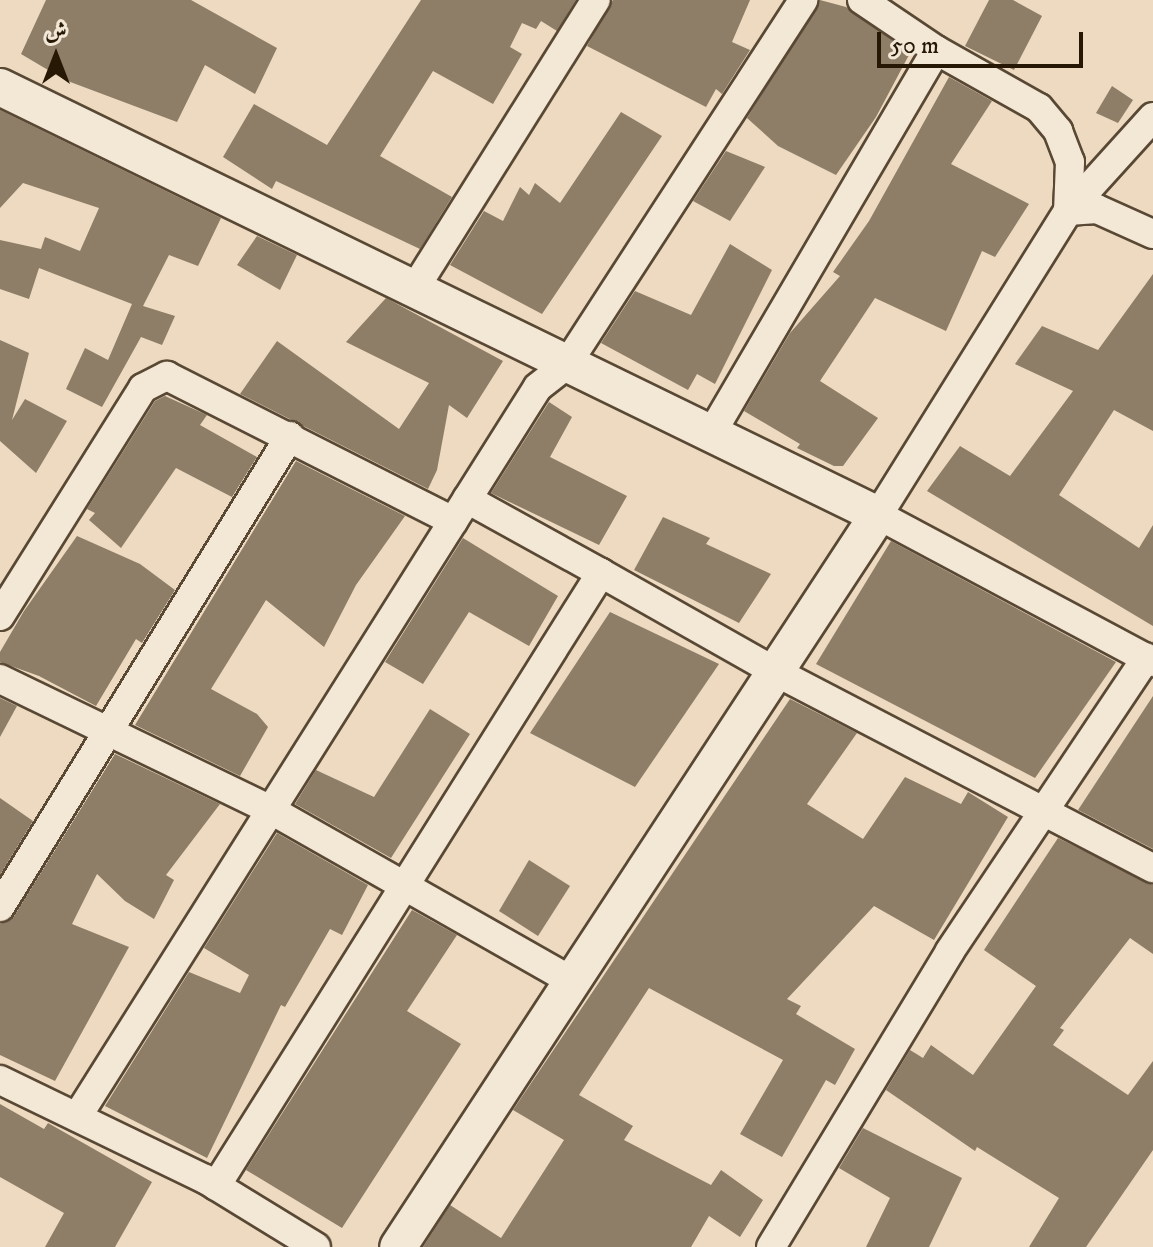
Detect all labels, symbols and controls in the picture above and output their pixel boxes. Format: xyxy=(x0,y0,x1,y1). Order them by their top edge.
north arrow xyxy=(16,16,96,96)
scale bar xyxy=(881,16,1087,66)
text: ش xyxy=(45,18,67,45)
text: 50 m xyxy=(891,31,939,61)

